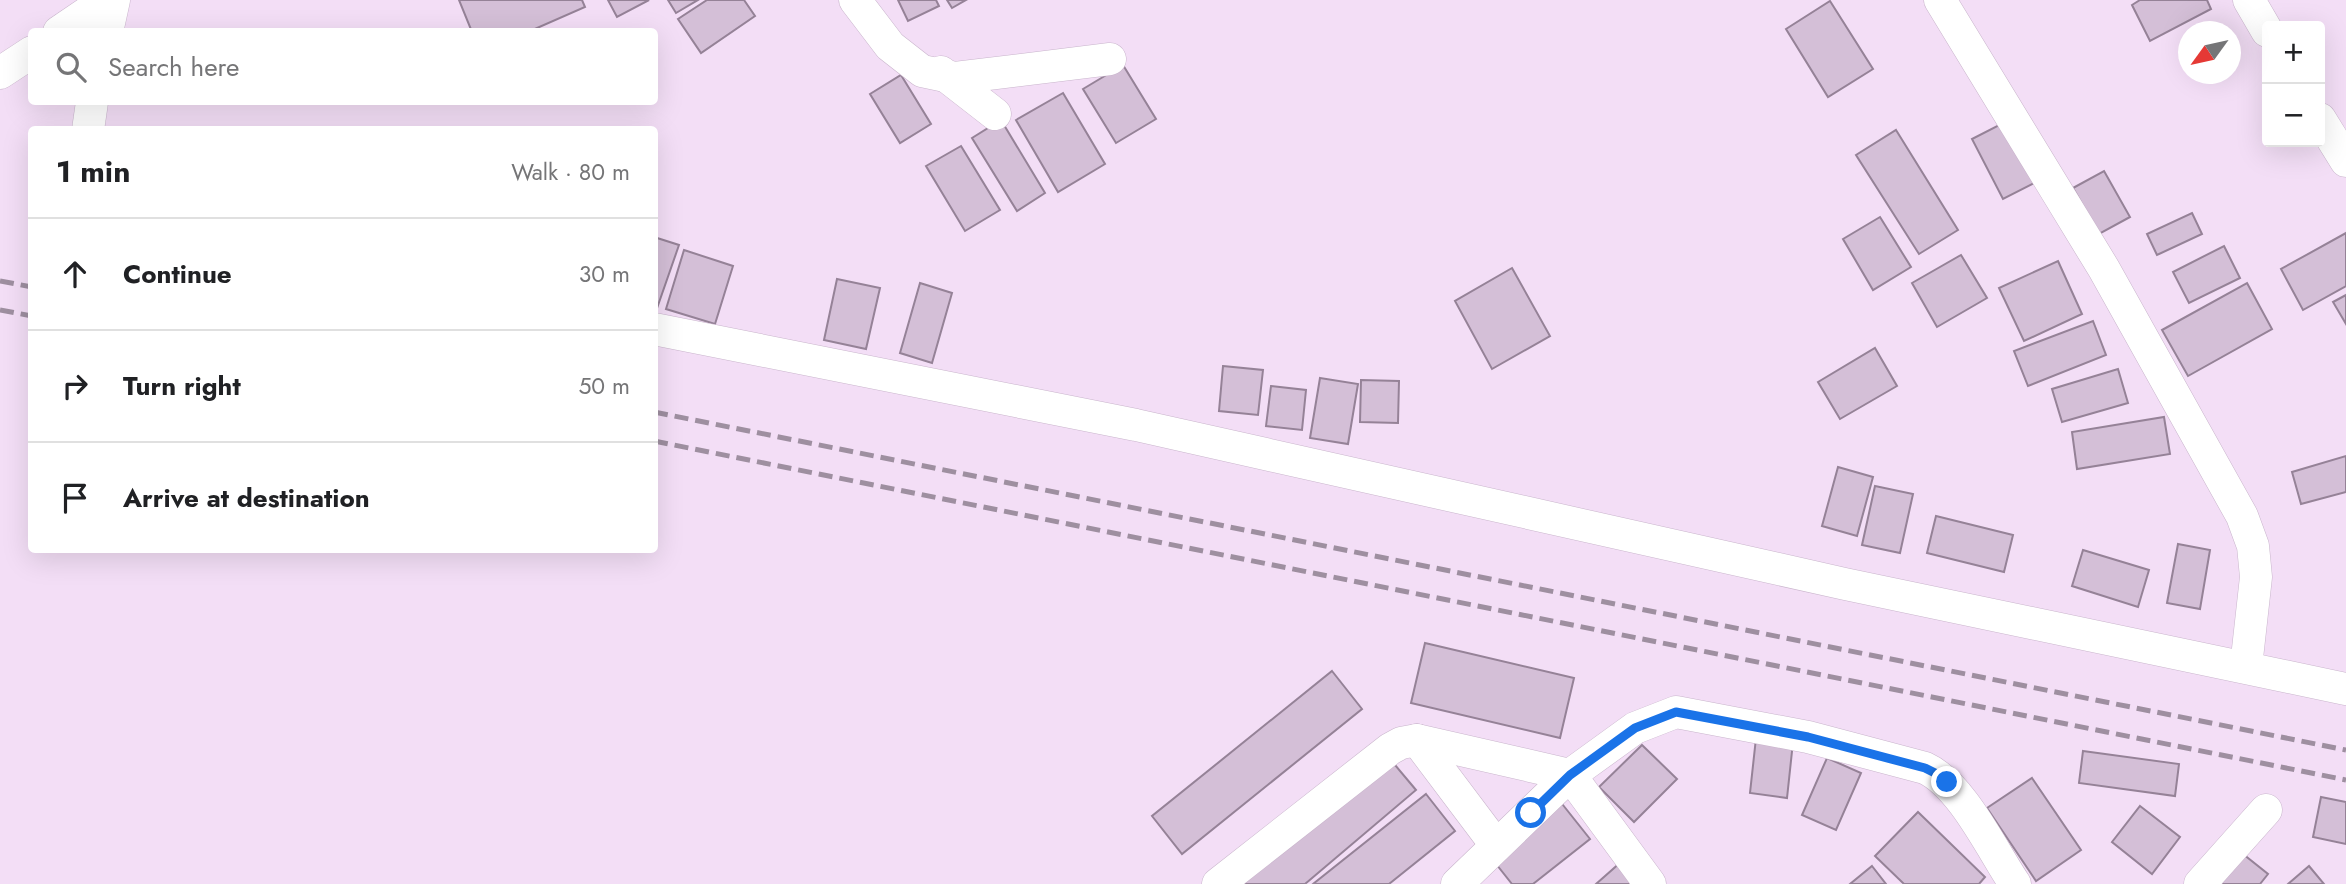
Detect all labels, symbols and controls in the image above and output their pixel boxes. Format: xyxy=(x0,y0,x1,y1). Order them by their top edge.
north arrow xyxy=(2178,21,2241,84)
map controls xyxy=(2262,21,2325,147)
button: + xyxy=(2262,21,2325,84)
search box xyxy=(28,28,658,105)
icon: search xyxy=(52,48,90,86)
text: Search here xyxy=(108,48,240,86)
button: − xyxy=(2262,84,2325,147)
text: 1 min xyxy=(56,150,130,193)
text: Walk · 80 m xyxy=(511,155,630,189)
icon: ahead xyxy=(56,255,94,293)
text: Continue xyxy=(123,255,232,293)
text: 30 m xyxy=(579,257,630,291)
icon: right xyxy=(56,367,94,405)
text: Turn right xyxy=(123,367,241,405)
text: 50 m xyxy=(578,369,630,403)
icon: arrive xyxy=(56,479,94,517)
text: Arrive at destination xyxy=(123,479,370,517)
route end xyxy=(1931,766,1962,797)
route start xyxy=(1515,797,1546,828)

